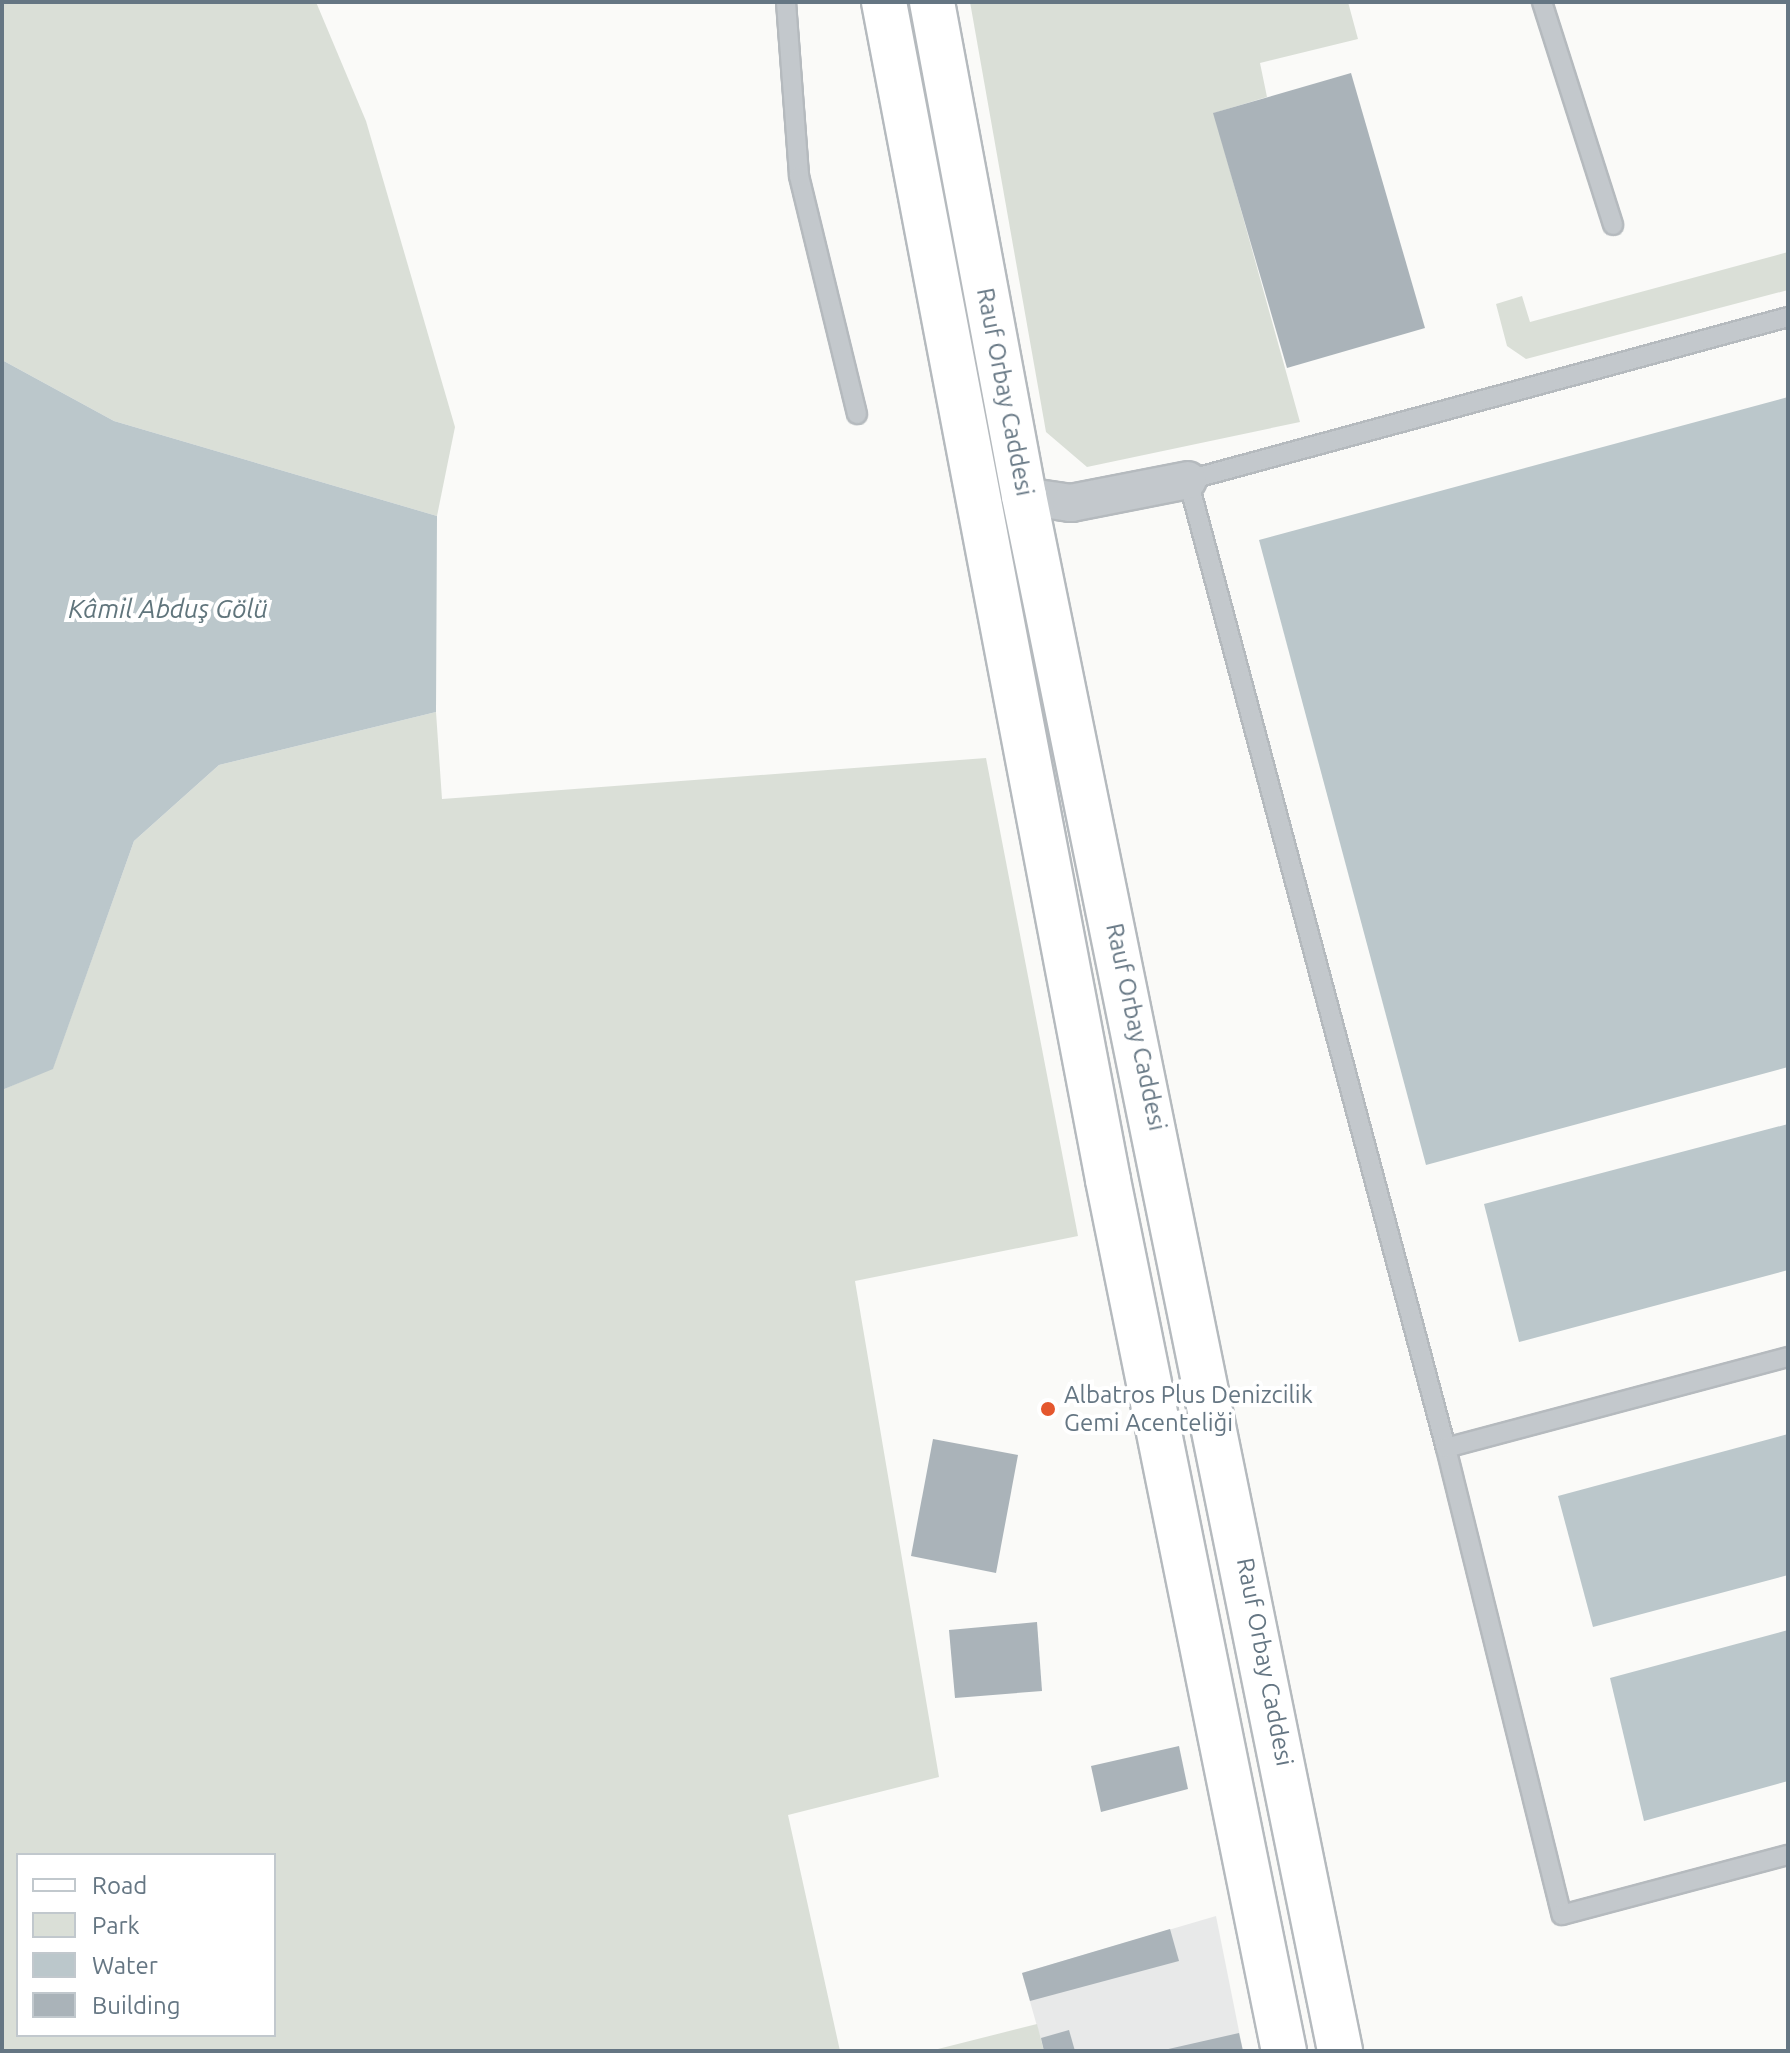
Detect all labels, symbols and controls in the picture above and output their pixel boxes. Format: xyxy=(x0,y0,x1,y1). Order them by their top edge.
street label: Rauf Orbay Caddesi xyxy=(971,286,1039,498)
water label: Kâmil Abduş Gölü xyxy=(68,593,268,625)
street label: Rauf Orbay Caddesi xyxy=(1100,921,1172,1133)
place label: Albatros Plus Denizcilik Gemi Acenteliği xyxy=(1064,1381,1313,1437)
marker: Albatros Plus Denizcilik Gemi Acenteliği xyxy=(1039,1400,1057,1418)
street label: Rauf Orbay Caddesi xyxy=(1231,1556,1299,1768)
legend xyxy=(16,1853,276,2037)
text: Road xyxy=(92,1872,147,1899)
text: Park xyxy=(92,1912,140,1939)
text: Water xyxy=(92,1952,158,1979)
text: Building xyxy=(92,1992,180,2019)

